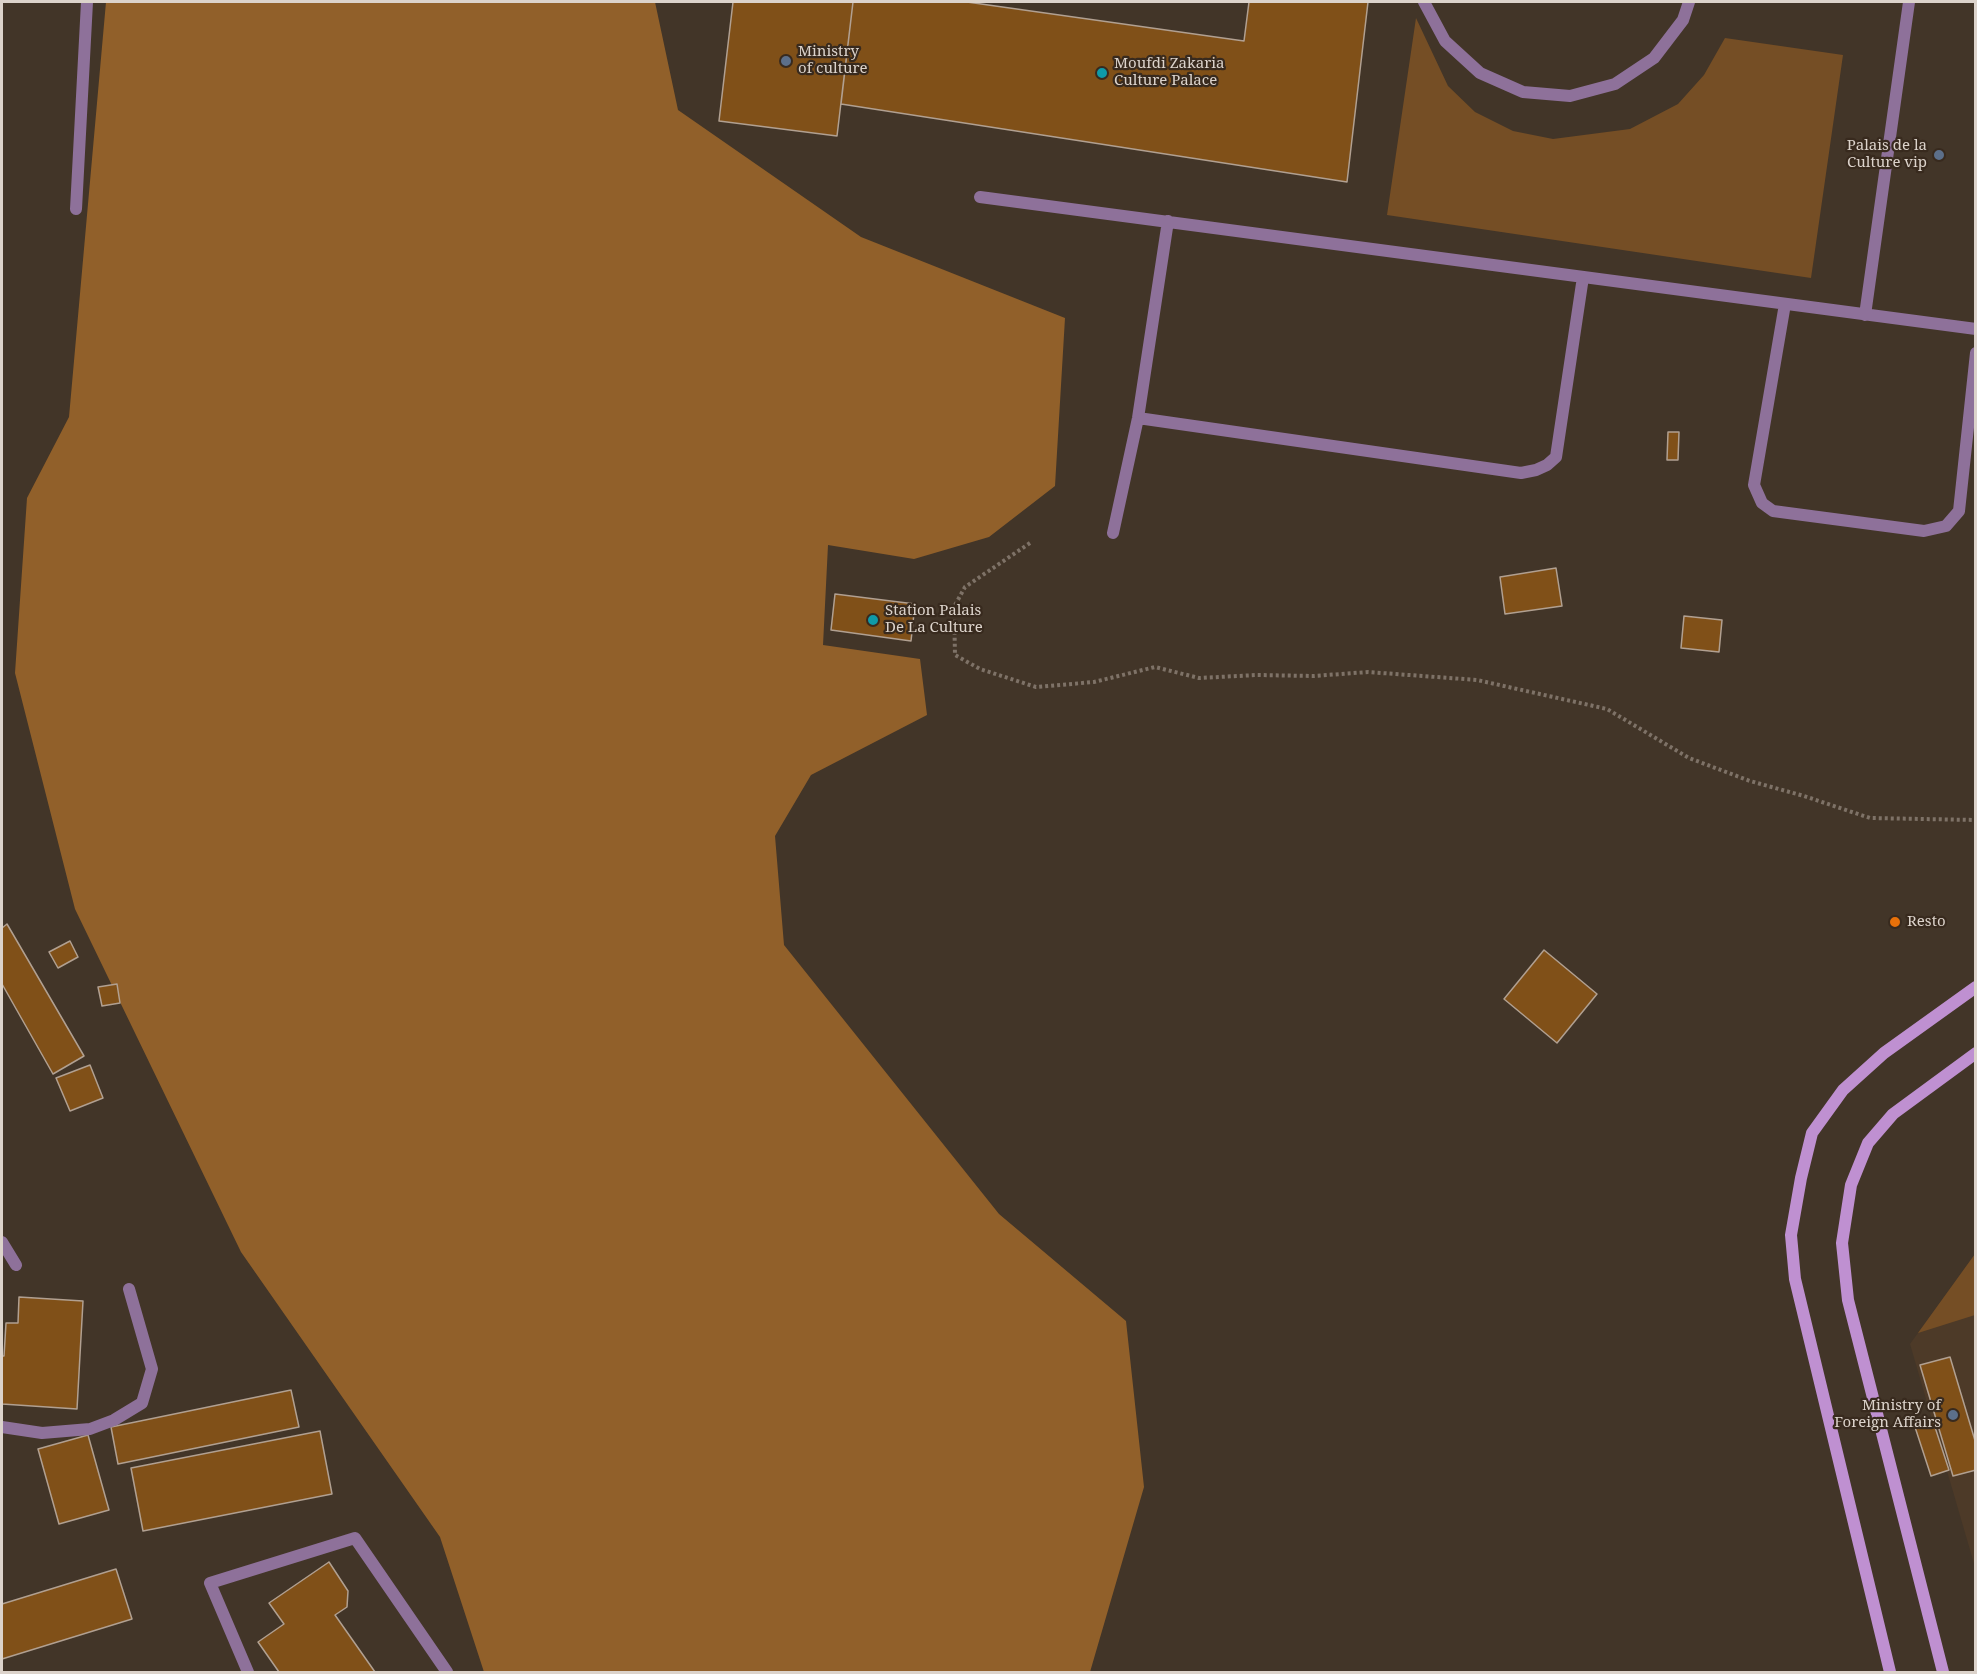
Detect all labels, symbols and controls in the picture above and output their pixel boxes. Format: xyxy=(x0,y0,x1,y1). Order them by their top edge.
place label: Ministry of culture xyxy=(798,43,868,78)
marker: Ministry of culture xyxy=(779,54,793,68)
place label: Moufdi Zakaria Culture Palace xyxy=(1114,55,1225,90)
marker: Moufdi Zakaria Culture Palace xyxy=(1095,66,1109,80)
place label: Palais de la Culture vip xyxy=(1847,137,1927,172)
marker: Palais de la Culture vip xyxy=(1932,148,1946,162)
place label: Station Palais De La Culture xyxy=(885,602,983,637)
marker: Station Palais De La Culture xyxy=(866,613,880,627)
place label: Resto xyxy=(1907,913,1946,931)
marker: Resto xyxy=(1888,915,1902,929)
place label: Ministry of Foreign Affairs xyxy=(1834,1397,1941,1432)
marker: Ministry of Foreign Affairs xyxy=(1946,1408,1960,1422)

